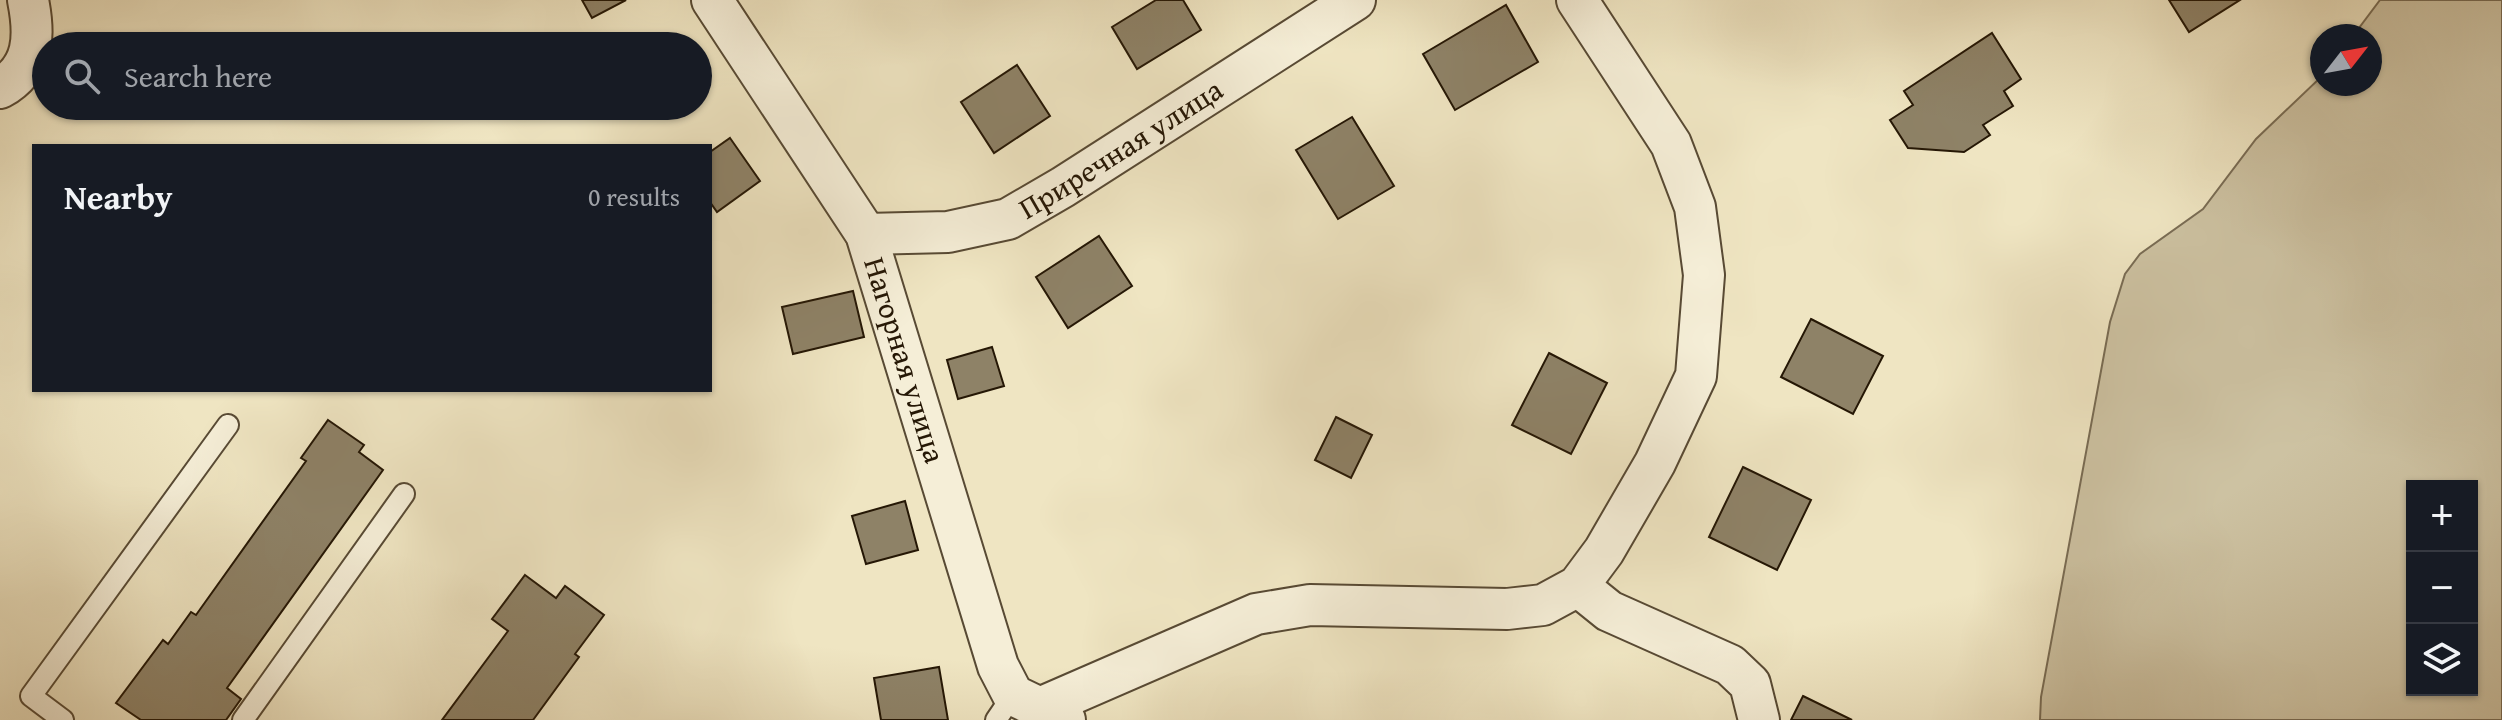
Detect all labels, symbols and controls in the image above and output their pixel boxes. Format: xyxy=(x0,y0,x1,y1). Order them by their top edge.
north arrow xyxy=(2310,24,2382,96)
search box xyxy=(32,32,712,120)
icon: search xyxy=(60,54,104,98)
text: Search here xyxy=(124,54,272,98)
street label: Приречная улица xyxy=(1010,67,1232,229)
text: Nearby xyxy=(64,172,173,221)
text: 0 results xyxy=(588,177,680,216)
street label: Нагорная улица xyxy=(853,252,958,469)
map controls xyxy=(2406,480,2478,696)
button: + xyxy=(2406,480,2478,552)
button: − xyxy=(2406,552,2478,624)
button: layers xyxy=(2406,624,2478,696)

